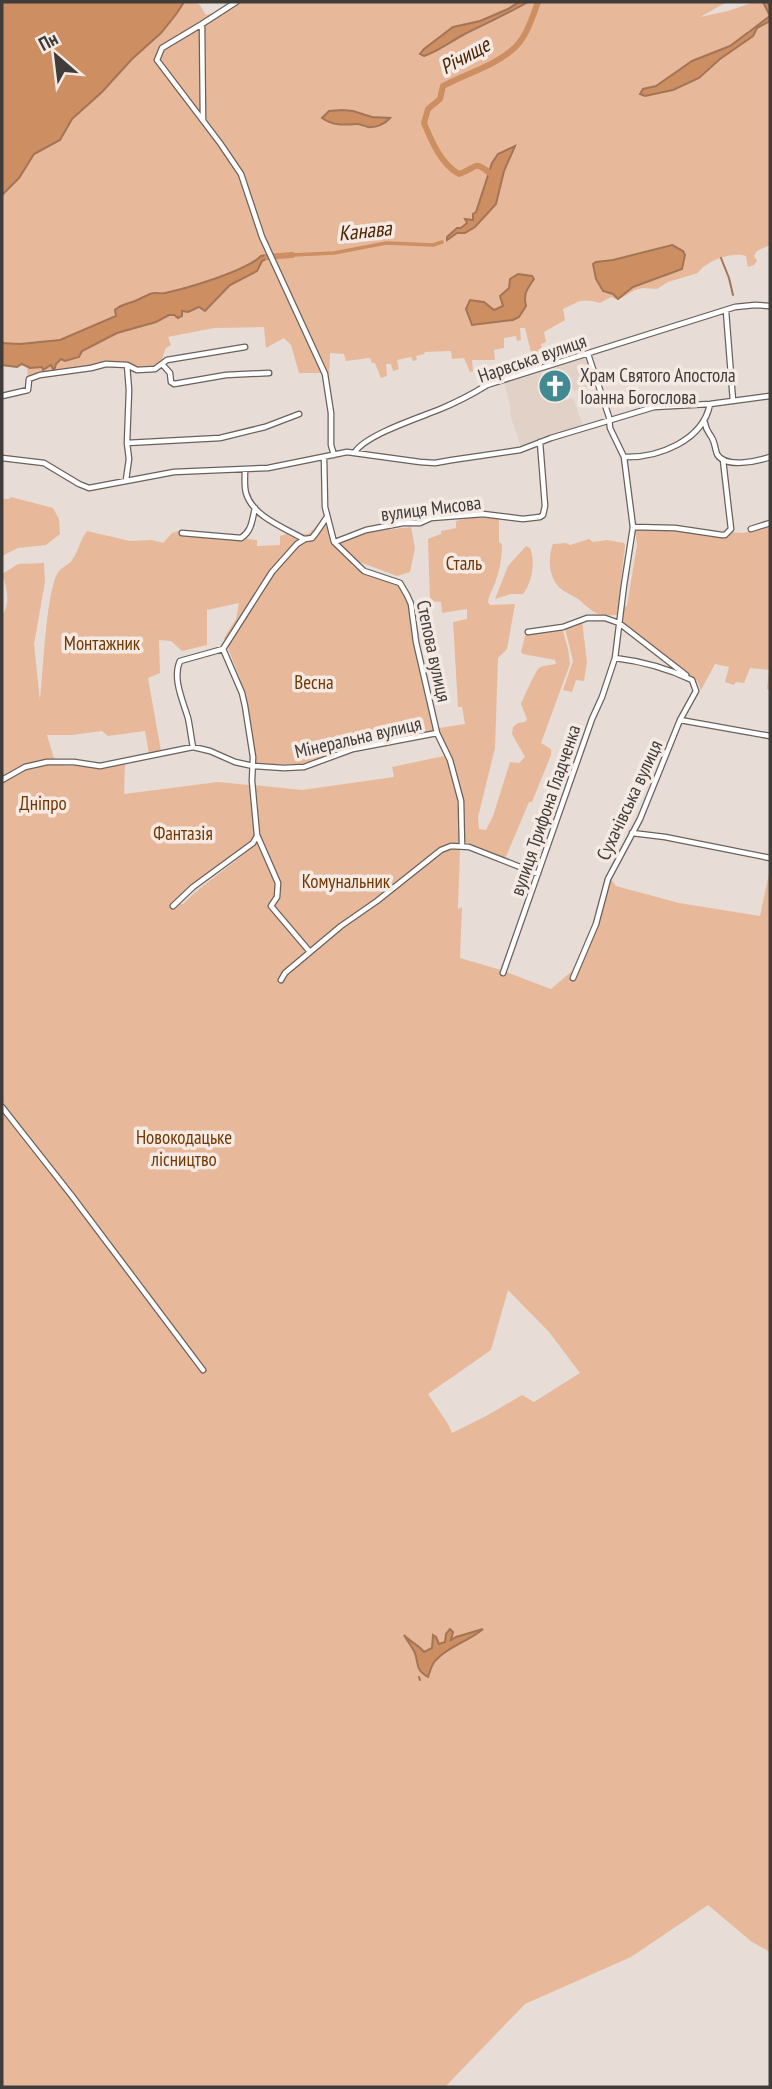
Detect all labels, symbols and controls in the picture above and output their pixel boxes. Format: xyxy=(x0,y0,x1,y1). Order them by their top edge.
north arrow xyxy=(21,21,91,91)
text: Пн xyxy=(34,26,62,56)
water label: Річище xyxy=(435,30,496,80)
water label: Канава xyxy=(337,214,394,247)
street label: Нарвська вулиця xyxy=(475,328,589,388)
place label: Храм Святого Апостола Іоанна Богослова xyxy=(580,363,736,409)
church icon: Храм Святого Апостола Іоанна Богослова xyxy=(536,367,574,405)
street label: вулиця Мисова xyxy=(380,490,482,526)
park label: Сталь xyxy=(446,551,482,575)
street label: Степова вулиця xyxy=(412,598,456,704)
park label: Монтажник xyxy=(64,631,141,655)
park label: Весна xyxy=(294,670,334,694)
street label: Мінеральна вулиця xyxy=(292,711,424,763)
street label: вулиця Трифона Гладченка xyxy=(504,721,586,899)
street label: Сухачівська вулиця xyxy=(591,736,667,864)
park label: Дніпро xyxy=(19,791,67,815)
park label: Фантазія xyxy=(153,821,213,845)
park label: Комунальник xyxy=(302,869,391,893)
park label: Новокодацьке лісництво xyxy=(136,1125,232,1171)

